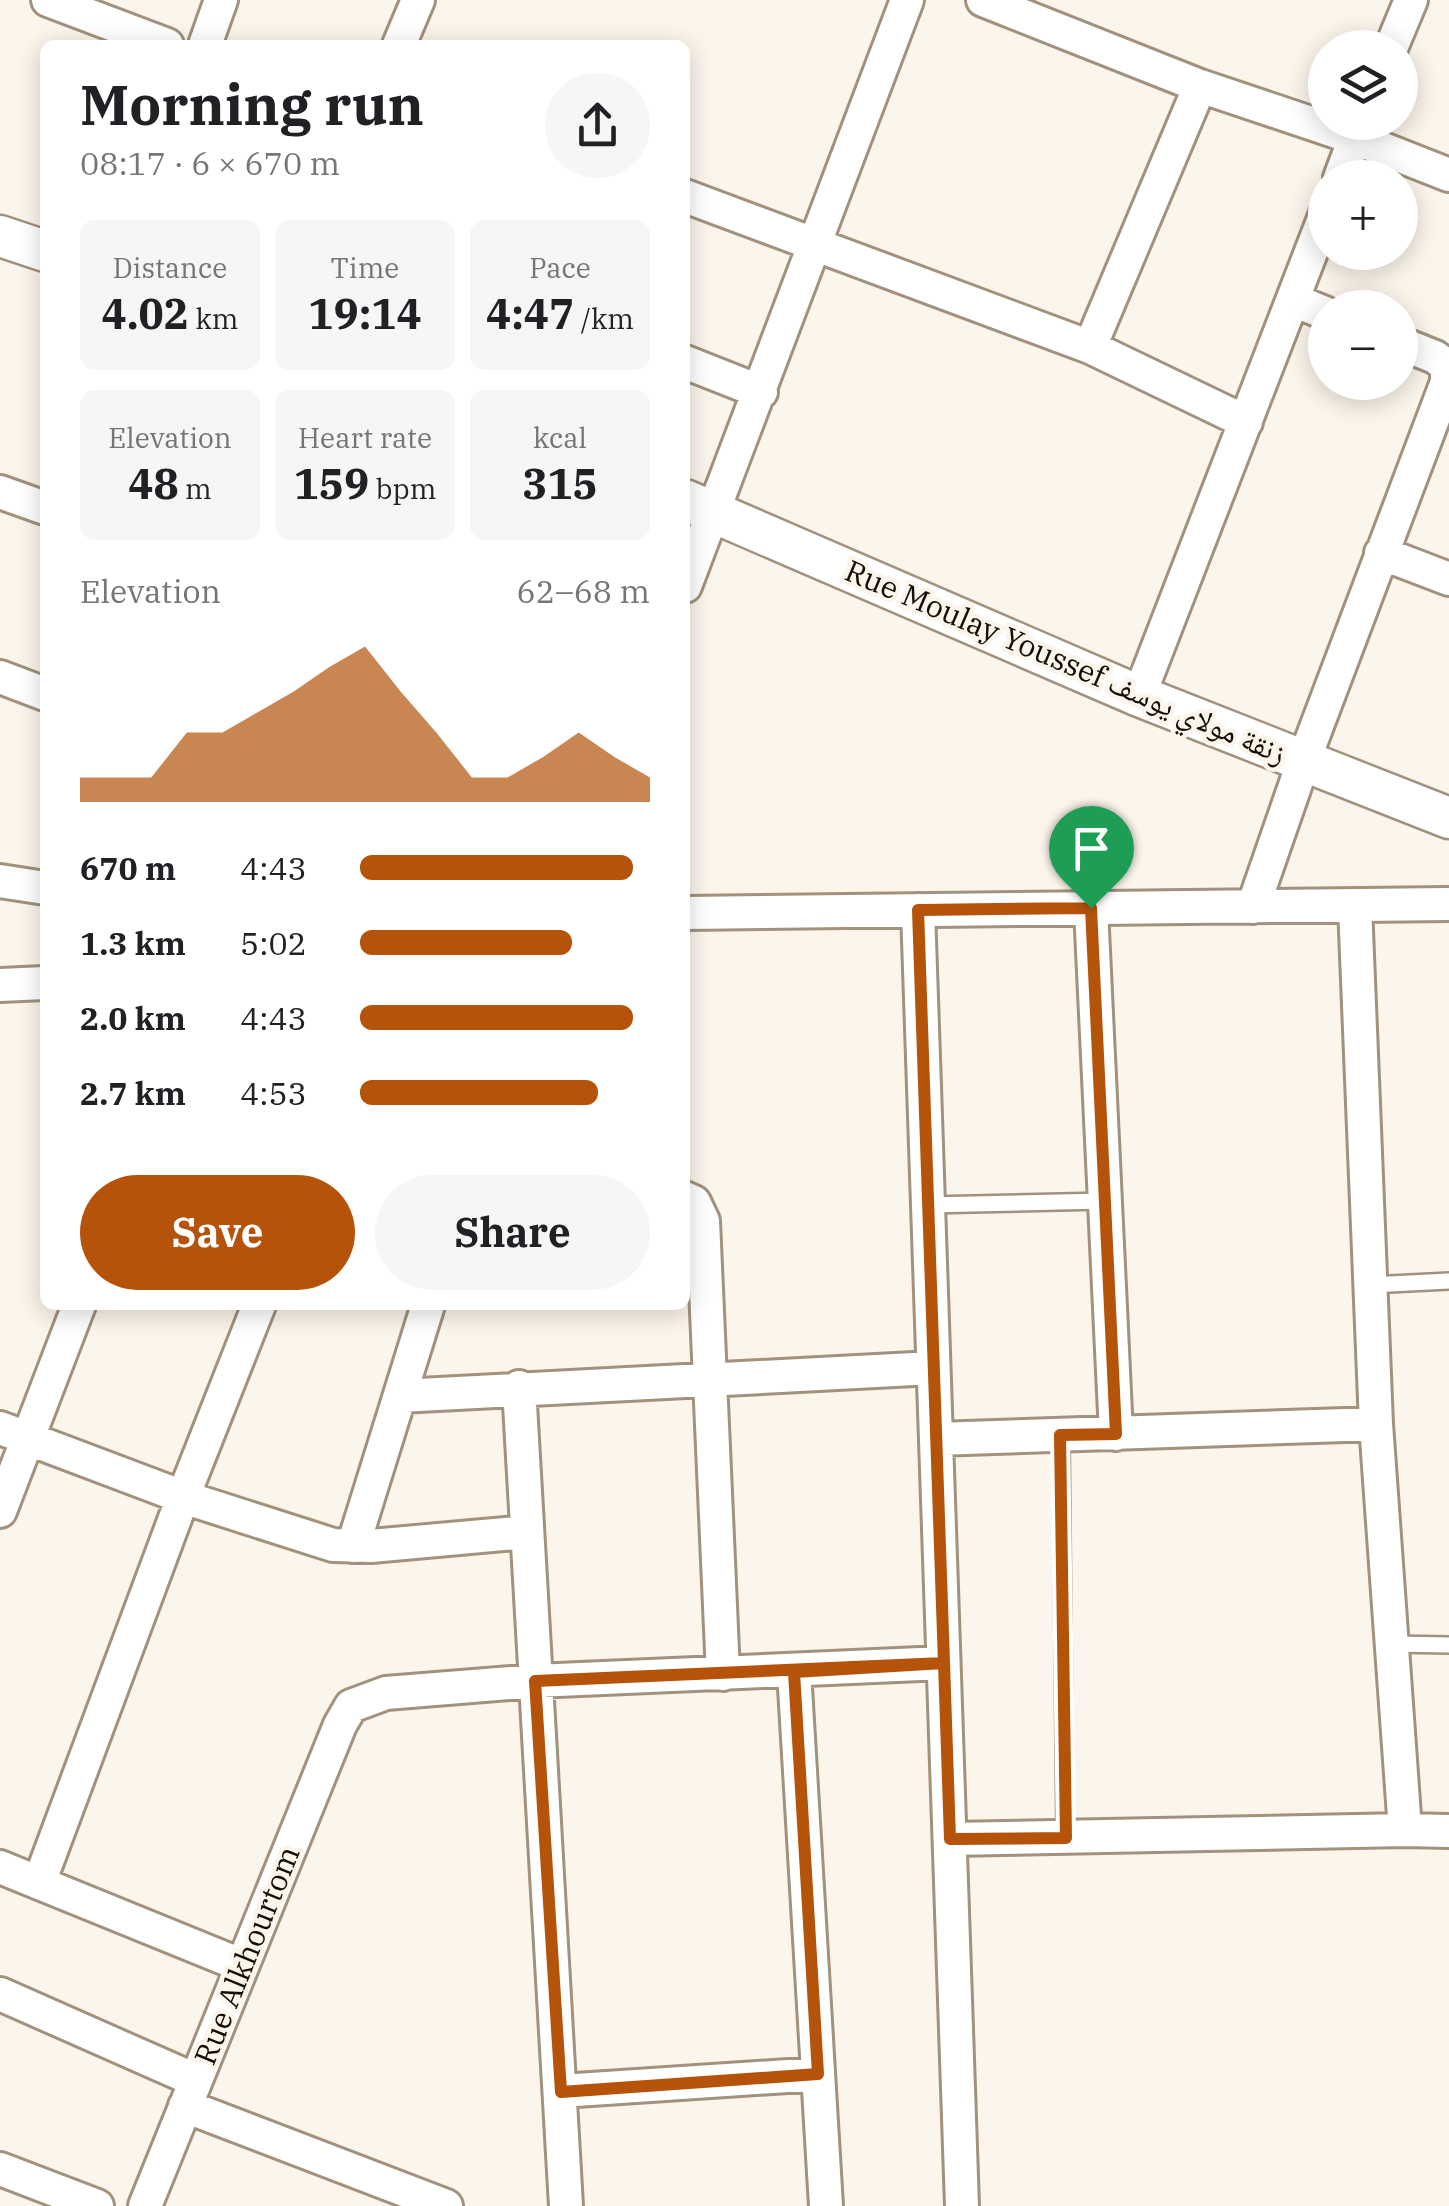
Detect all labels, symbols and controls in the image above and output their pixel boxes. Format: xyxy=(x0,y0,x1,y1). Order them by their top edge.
map controls xyxy=(1308,30,1418,400)
button: layers xyxy=(1308,30,1418,140)
text: Morning run xyxy=(80,69,424,140)
button: share xyxy=(545,73,650,178)
text: 08:17 · 6 × 670 m xyxy=(80,142,340,184)
button: + xyxy=(1308,160,1418,270)
text: Distance xyxy=(113,249,227,286)
text: Time xyxy=(331,249,399,286)
text: Pace xyxy=(529,249,591,286)
text: 4.02 xyxy=(102,286,189,341)
text: 19:14 xyxy=(308,286,422,341)
text: 4:47 xyxy=(486,286,574,341)
button: − xyxy=(1308,290,1418,400)
text: km xyxy=(189,300,239,337)
text: /km xyxy=(574,300,634,337)
text: Elevation xyxy=(108,419,232,456)
text: Heart rate xyxy=(298,419,432,456)
text: kcal xyxy=(533,419,587,456)
text: 48 xyxy=(128,456,179,511)
text: 159 xyxy=(294,456,369,511)
text: 315 xyxy=(522,456,598,511)
text: m xyxy=(179,470,212,507)
text: bpm xyxy=(369,470,436,507)
street label: Rue Moulay Youssef زنقة مولاي يوسف xyxy=(837,550,1292,777)
text: Elevation xyxy=(80,570,221,612)
text: 62–68 m xyxy=(516,570,650,612)
pin xyxy=(1049,806,1134,909)
icon: arrive xyxy=(1064,821,1119,876)
text: 670 m xyxy=(80,847,176,889)
text: 4:43 xyxy=(240,847,307,889)
text: 1.3 km xyxy=(80,922,186,964)
text: 5:02 xyxy=(240,922,307,964)
text: 2.0 km xyxy=(80,997,186,1039)
text: 4:43 xyxy=(240,997,307,1039)
text: 2.7 km xyxy=(80,1072,186,1114)
text: 4:53 xyxy=(240,1072,307,1114)
button: Save xyxy=(80,1175,355,1290)
button: Share xyxy=(375,1175,650,1290)
street label: Rue Alkhourtom xyxy=(184,1840,308,2070)

